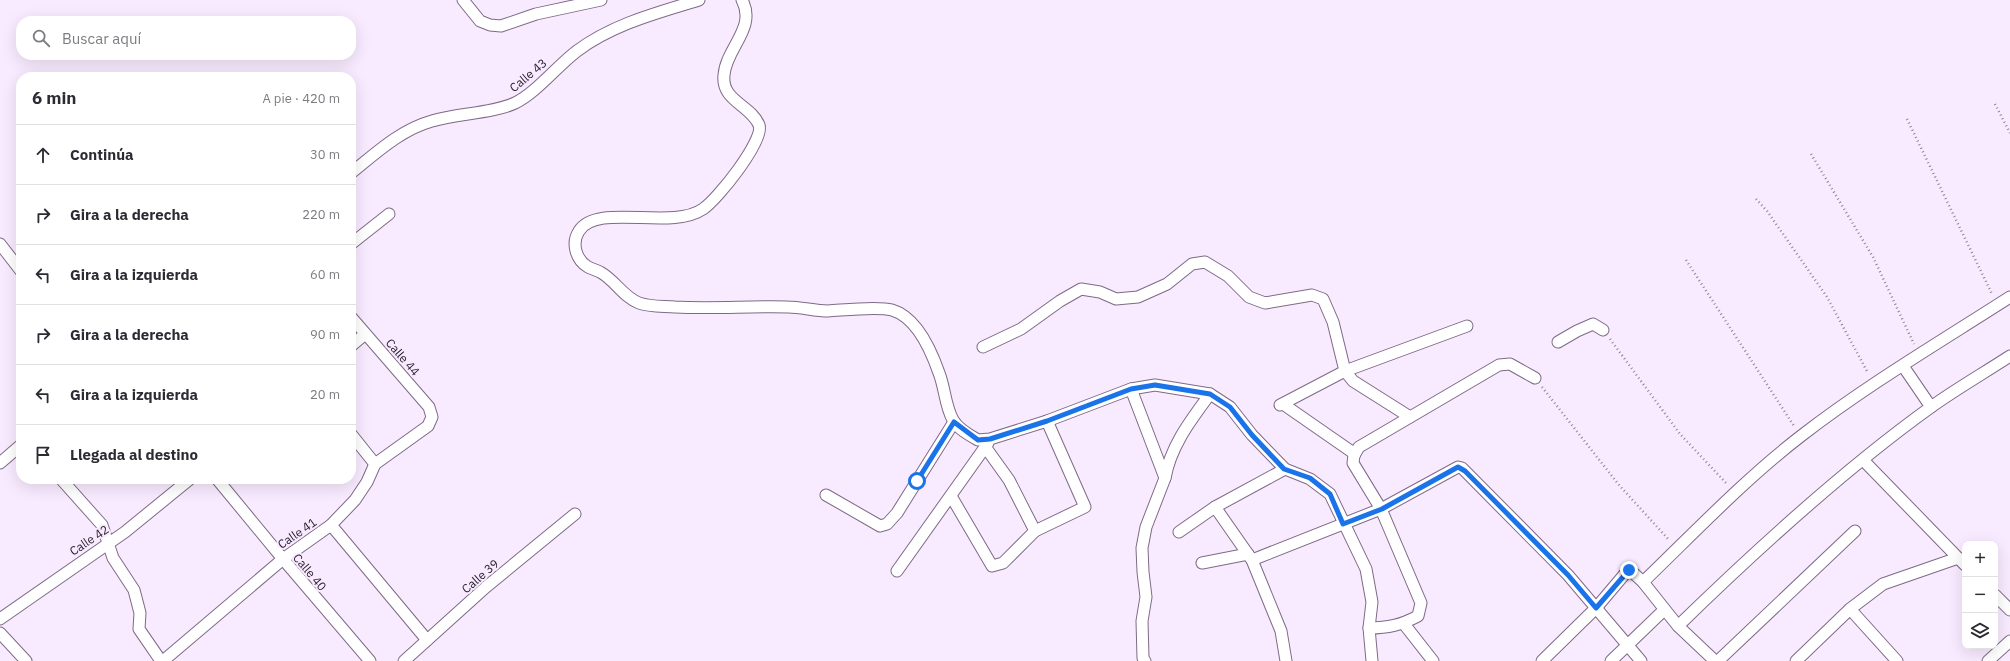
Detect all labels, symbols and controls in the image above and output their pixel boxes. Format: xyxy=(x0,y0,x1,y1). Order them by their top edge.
search box xyxy=(16,16,356,60)
icon: search xyxy=(30,27,52,49)
text: Buscar aquí xyxy=(62,29,141,48)
street label: Calle 43 xyxy=(506,55,550,95)
text: 6 min xyxy=(32,87,76,109)
text: A pie · 420 m xyxy=(262,90,340,107)
icon: ahead xyxy=(32,144,54,166)
text: Continúa xyxy=(70,145,134,164)
text: 30 m xyxy=(310,146,340,163)
icon: right xyxy=(32,204,54,226)
text: Gira a la derecha xyxy=(70,205,189,224)
text: 220 m xyxy=(302,206,340,223)
icon: left xyxy=(32,264,54,286)
text: Gira a la izquierda xyxy=(70,265,198,284)
text: 60 m xyxy=(310,266,340,283)
icon: right xyxy=(32,324,54,346)
text: Gira a la derecha xyxy=(70,325,189,344)
text: 90 m xyxy=(310,326,340,343)
street label: Calle 44 xyxy=(383,335,423,379)
icon: left xyxy=(32,384,54,406)
text: Gira a la izquierda xyxy=(70,385,198,404)
text: 20 m xyxy=(310,386,340,403)
icon: arrive xyxy=(32,444,54,466)
text: Llegada al destino xyxy=(70,445,198,464)
route start xyxy=(908,472,926,490)
street label: Calle 41 xyxy=(275,514,319,552)
street label: Calle 42 xyxy=(67,521,111,559)
map controls xyxy=(1962,541,1998,649)
button: + xyxy=(1962,541,1998,577)
street label: Calle 40 xyxy=(290,550,330,594)
street label: Calle 39 xyxy=(458,556,502,596)
route end xyxy=(1620,561,1638,579)
button: − xyxy=(1962,577,1998,613)
button: layers xyxy=(1962,613,1998,649)

